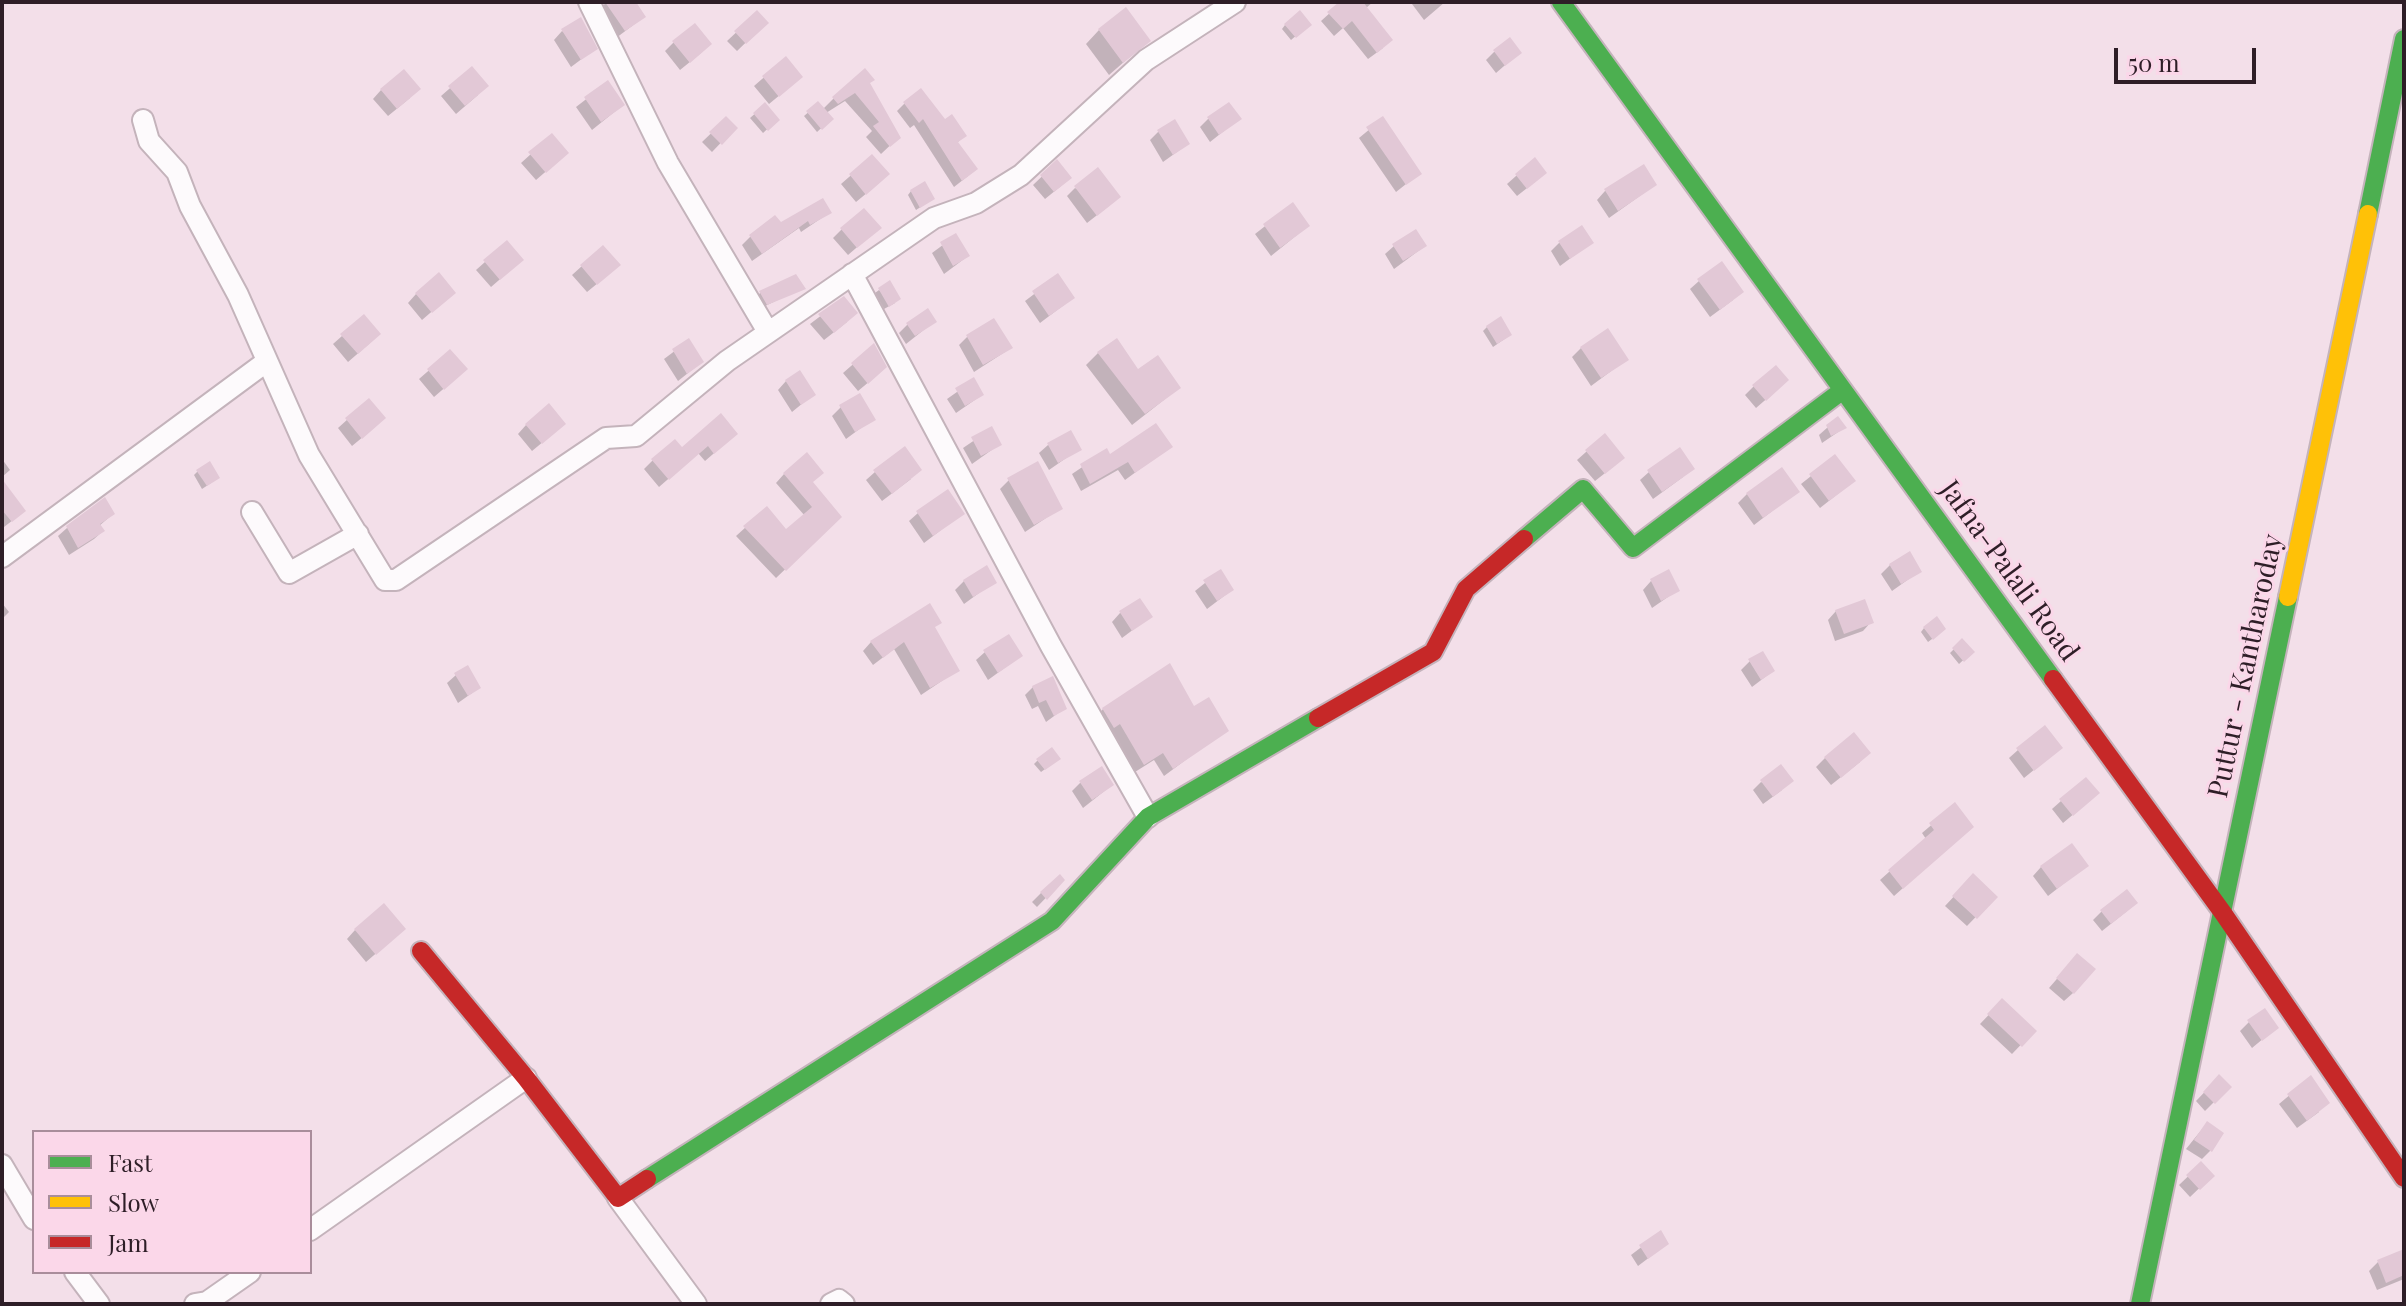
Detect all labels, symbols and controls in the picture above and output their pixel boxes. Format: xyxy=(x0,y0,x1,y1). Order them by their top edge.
scale bar xyxy=(2118,32,2260,82)
text: 50 m xyxy=(2128,46,2180,78)
street label: Jafna-Palali Road xyxy=(1932,474,2086,668)
street label: Puttur - Kantharoday xyxy=(2202,531,2290,801)
legend xyxy=(32,1130,312,1274)
text: Fast xyxy=(108,1146,153,1178)
text: Slow xyxy=(108,1186,159,1218)
text: Jam xyxy=(108,1226,149,1258)

